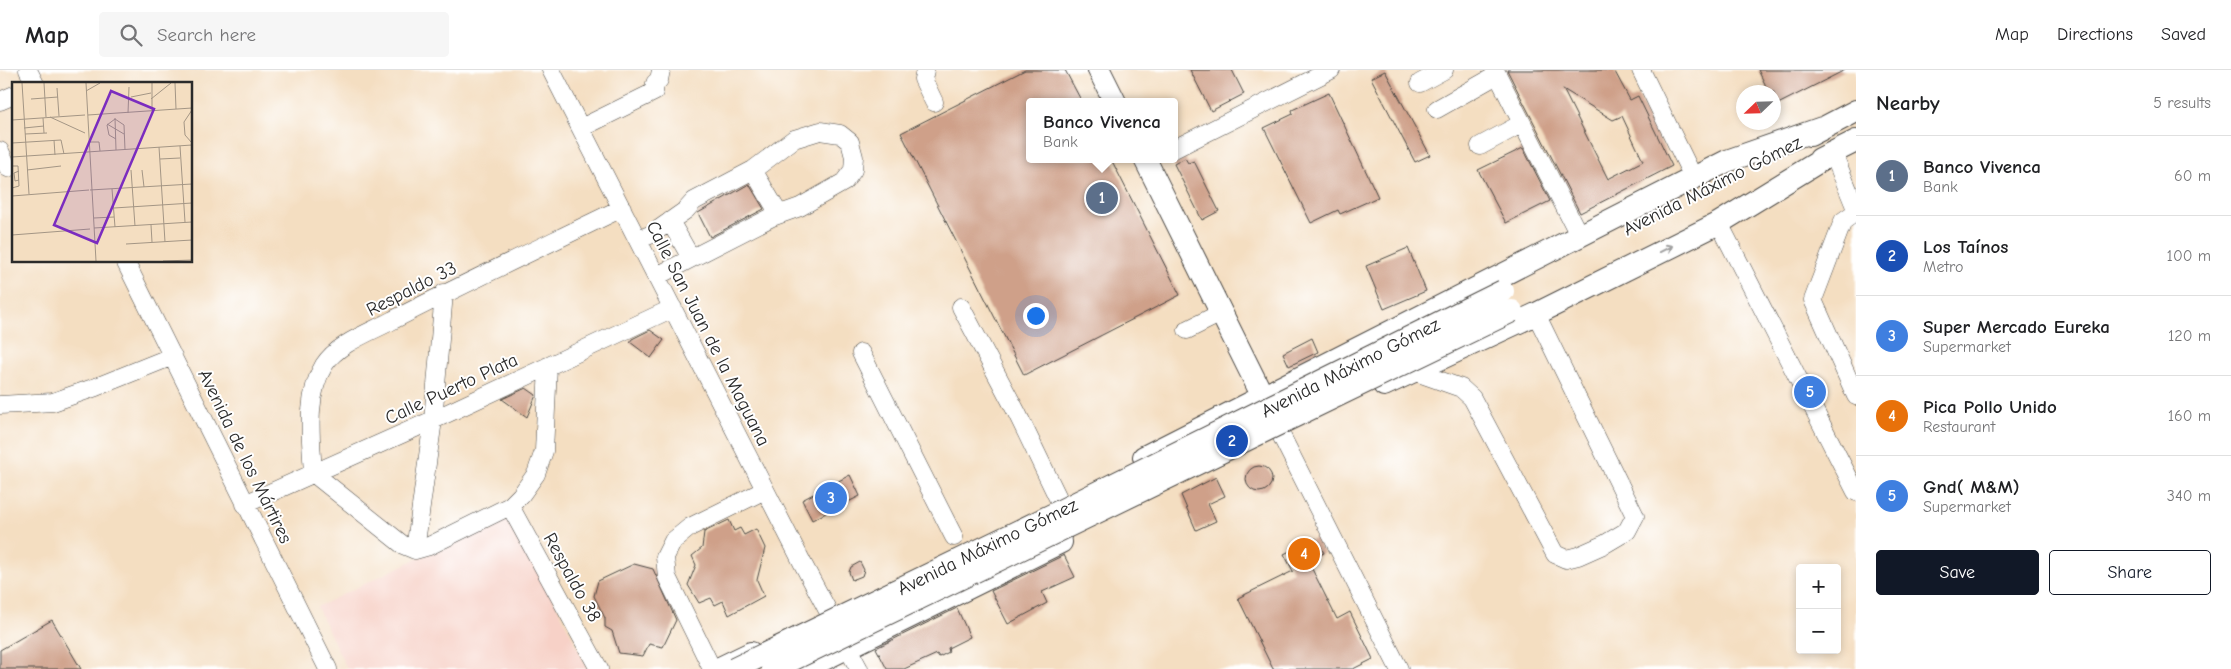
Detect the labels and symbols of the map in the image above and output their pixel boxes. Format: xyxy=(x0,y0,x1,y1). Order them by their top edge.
inset map xyxy=(12,82,192,262)
north arrow xyxy=(1736,85,1781,130)
street label: Avenida Máximo Gómez xyxy=(1620,131,1805,241)
pin: 1 xyxy=(1086,179,1118,217)
street label: Calle San Juan de la Maguana xyxy=(642,217,775,450)
one-way arrow xyxy=(1658,244,1673,253)
street label: Respaldo 33 xyxy=(363,257,460,321)
your location xyxy=(1023,303,1049,329)
street label: Avenida Máximo Gómez xyxy=(1258,313,1443,423)
street label: Calle Puerto Plata xyxy=(382,349,521,429)
street label: Avenida de los Mártires xyxy=(193,366,297,547)
pin: 5 xyxy=(1794,373,1826,411)
pin: 2 xyxy=(1216,422,1248,460)
pin: 3 xyxy=(815,479,847,517)
street label: Avenida Máximo Gómez xyxy=(894,494,1081,600)
street label: Respaldo 38 xyxy=(539,529,606,626)
pin: 4 xyxy=(1288,535,1320,573)

